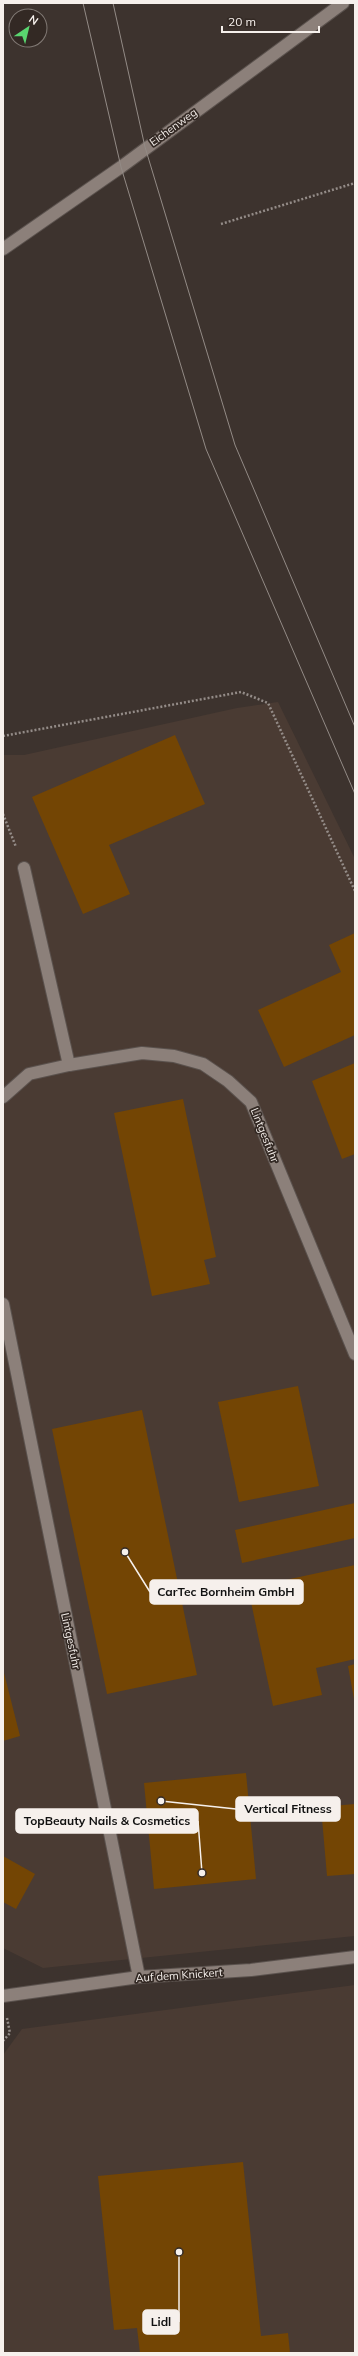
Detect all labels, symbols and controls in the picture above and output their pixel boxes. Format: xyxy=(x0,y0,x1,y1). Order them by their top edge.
north arrow xyxy=(8,8,48,48)
scale bar xyxy=(222,8,319,34)
text: N xyxy=(26,12,41,28)
text: 20 m xyxy=(228,14,256,29)
street label: Eichenweg xyxy=(146,105,200,149)
street label: Lintgesfuhr xyxy=(248,1106,282,1164)
callout: CarTec Bornheim GmbH xyxy=(150,1580,303,1604)
text: CarTec Bornheim GmbH xyxy=(157,1584,295,1599)
street label: Lintgesfuhr xyxy=(58,1611,84,1671)
callout: Vertical Fitness xyxy=(236,1797,340,1821)
text: Vertical Fitness xyxy=(243,1801,332,1816)
callout: TopBeauty Nails & Cosmetics xyxy=(16,1809,198,1833)
text: TopBeauty Nails & Cosmetics xyxy=(24,1813,190,1828)
street label: Auf dem Knickert xyxy=(135,1965,223,1985)
callout: Lidl xyxy=(143,2310,179,2334)
text: Lidl xyxy=(151,2314,171,2329)

